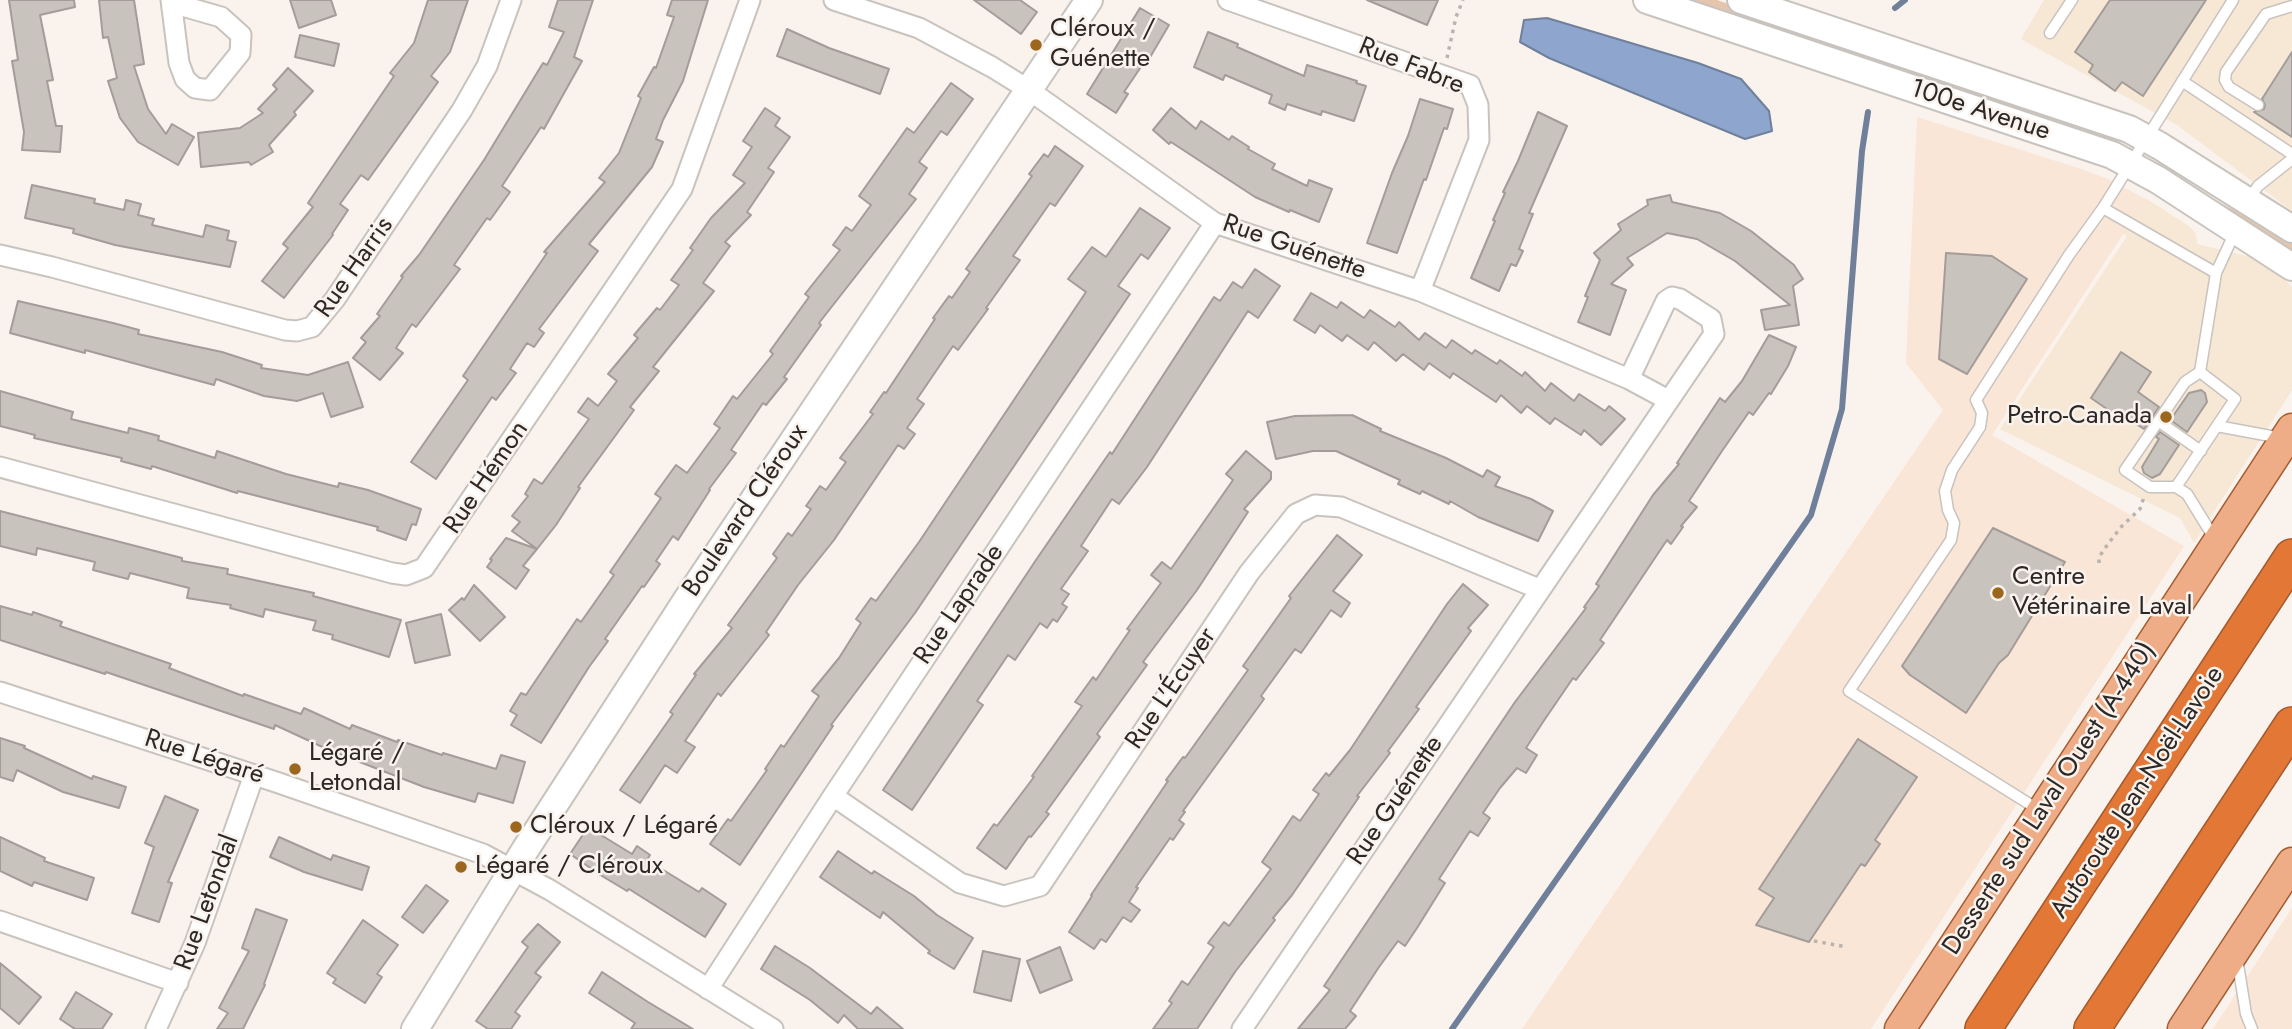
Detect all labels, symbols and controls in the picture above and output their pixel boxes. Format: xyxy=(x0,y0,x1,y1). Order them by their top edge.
place label: Cléroux / Guénette xyxy=(1050,14,1156,76)
street label: Rue Fabre xyxy=(1354,32,1468,102)
marker: Cléroux / Guénette xyxy=(1028,37,1044,53)
street label: 100e Avenue xyxy=(1906,74,2054,148)
street label: Rue Guénette xyxy=(1218,209,1370,287)
street label: Rue Harris xyxy=(309,212,401,324)
place label: Petro-Canada xyxy=(2007,401,2152,433)
marker: Petro-Canada xyxy=(2158,409,2174,425)
street label: Rue Hémon xyxy=(438,416,536,540)
street label: Boulevard Cléroux xyxy=(677,419,815,603)
street label: Rue Laprade xyxy=(908,539,1012,671)
place label: Centre Vétérinaire Laval xyxy=(2012,562,2192,624)
marker: Centre Vétérinaire Laval xyxy=(1990,585,2006,601)
street label: Rue L'Écuyer xyxy=(1120,622,1224,756)
street label: Desserte sud Laval Ouest (A-440) xyxy=(1937,637,2163,961)
street label: Autoroute Jean-Noël-Lavoie xyxy=(2045,661,2231,925)
street label: Rue Légaré xyxy=(140,724,268,792)
street label: Rue Guénette xyxy=(1341,730,1451,872)
place label: Légaré / Letondal xyxy=(309,738,405,800)
marker: Légaré / Letondal xyxy=(287,761,303,777)
place label: Cléroux / Légaré xyxy=(530,811,718,843)
marker: Cléroux / Légaré xyxy=(508,819,524,835)
street label: Rue Letondal xyxy=(169,831,247,975)
place label: Légaré / Cléroux xyxy=(475,851,663,883)
marker: Légaré / Cléroux xyxy=(453,859,469,875)

